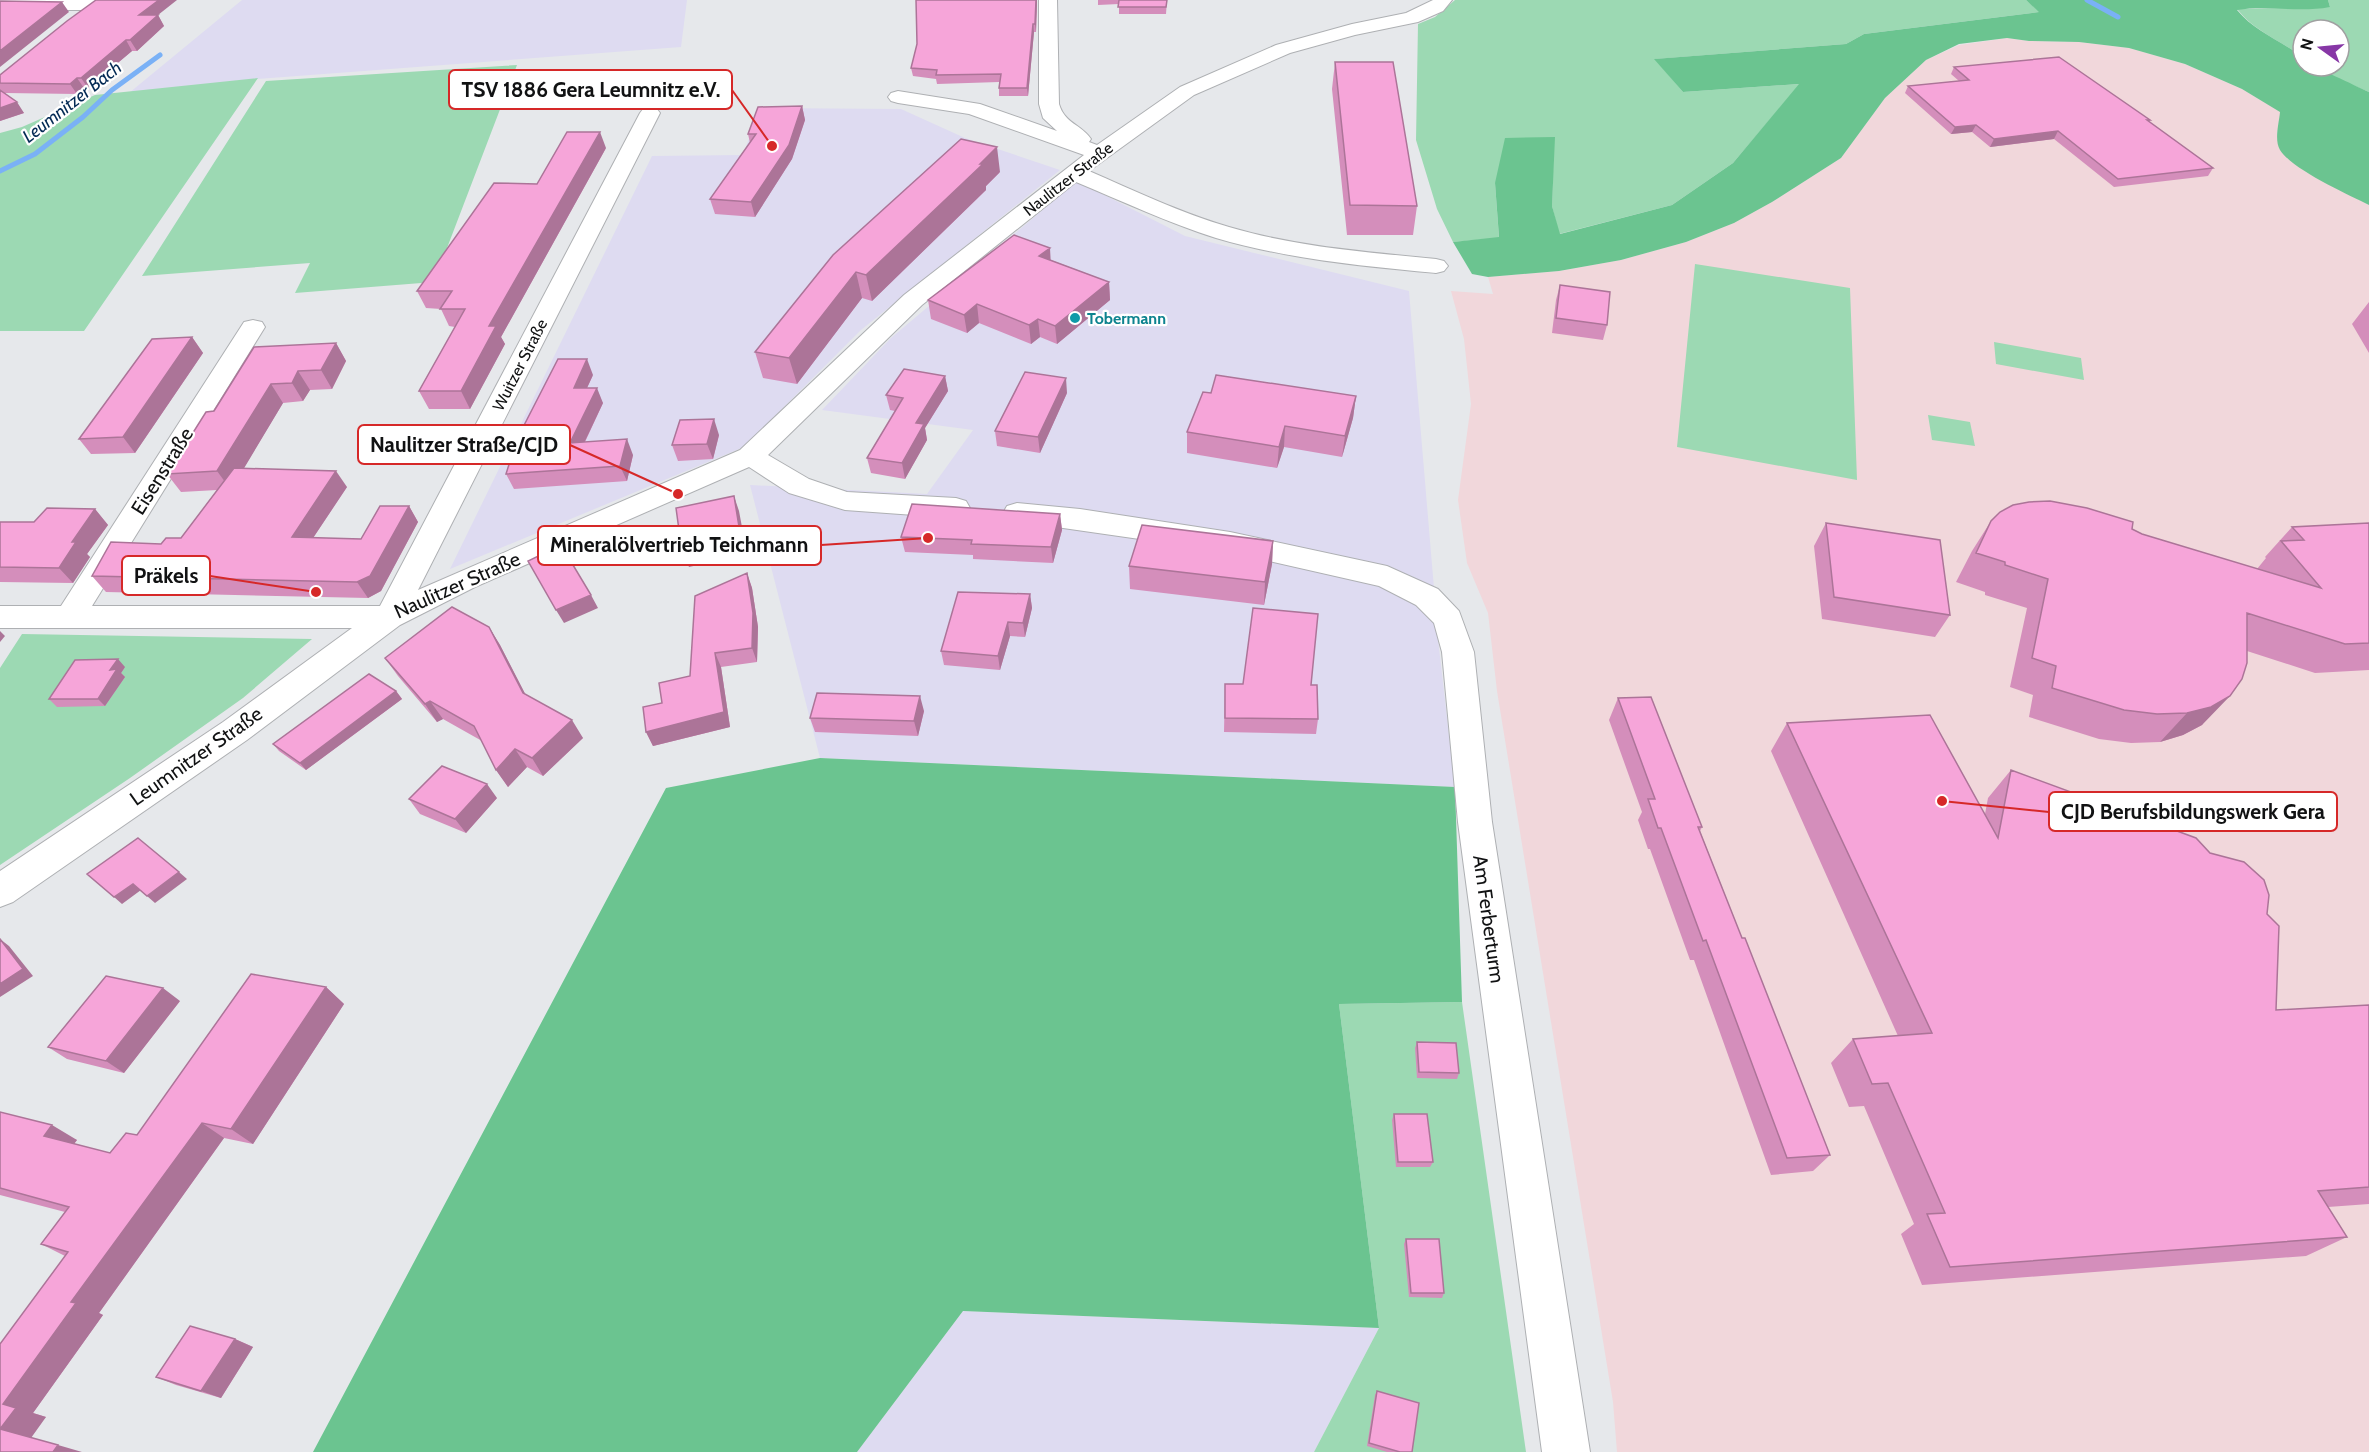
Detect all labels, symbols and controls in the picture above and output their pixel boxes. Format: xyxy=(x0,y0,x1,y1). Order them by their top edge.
north arrow xyxy=(2291,18,2351,78)
text: N xyxy=(2296,36,2318,52)
water label: Leumnitzer Bach xyxy=(18,56,126,148)
callout: TSV 1886 Gera Leumnitz e.V. xyxy=(449,70,732,109)
text: TSV 1886 Gera Leumnitz e.V. xyxy=(462,77,720,102)
street label: Naulitzer Straße xyxy=(1019,138,1117,220)
place label: Tobermann xyxy=(1087,309,1166,328)
marker: Tobermann xyxy=(1068,311,1082,325)
street label: Wuitzer Straße xyxy=(489,316,551,414)
street label: Eisenstraße xyxy=(126,423,198,519)
callout: Naulitzer Straße/CJD xyxy=(358,425,570,464)
text: Naulitzer Straße/CJD xyxy=(370,432,558,457)
callout: Mineralölvertrieb Teichmann xyxy=(538,526,821,565)
text: Mineralölvertrieb Teichmann xyxy=(550,532,808,557)
street label: Naulitzer Straße xyxy=(390,546,524,624)
callout: Präkels xyxy=(122,556,210,595)
text: Präkels xyxy=(134,563,198,588)
street label: Leumnitzer Straße xyxy=(125,701,267,811)
callout: CJD Berufsbildungswerk Gera xyxy=(2049,792,2337,831)
text: CJD Berufsbildungswerk Gera xyxy=(2061,799,2325,824)
street label: Am Ferberturm xyxy=(1468,853,1510,985)

